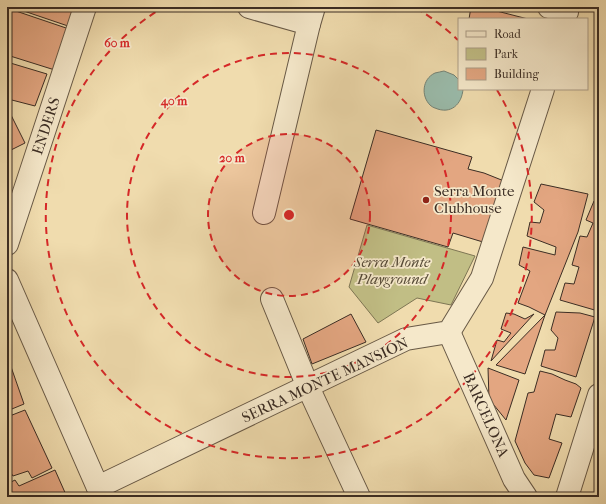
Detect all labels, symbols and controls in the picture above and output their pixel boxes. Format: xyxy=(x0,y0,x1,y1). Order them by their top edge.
legend xyxy=(458,18,588,90)
text: Road xyxy=(494,27,521,41)
text: 60 m xyxy=(104,36,131,50)
text: Park xyxy=(494,47,519,61)
text: Building xyxy=(494,67,539,81)
text: 40 m xyxy=(160,94,188,109)
street label: ENDERS xyxy=(28,95,64,157)
text: 20 m xyxy=(219,151,246,165)
place label: Serra Monte Clubhouse xyxy=(434,182,515,217)
marker: Serra Monte Clubhouse xyxy=(421,195,431,205)
centre of rings xyxy=(282,208,296,222)
park label: Serra Monte Playground xyxy=(353,253,431,288)
street label: SERRA MONTE MANSION xyxy=(239,333,412,427)
street label: BARCELONA xyxy=(459,370,513,460)

